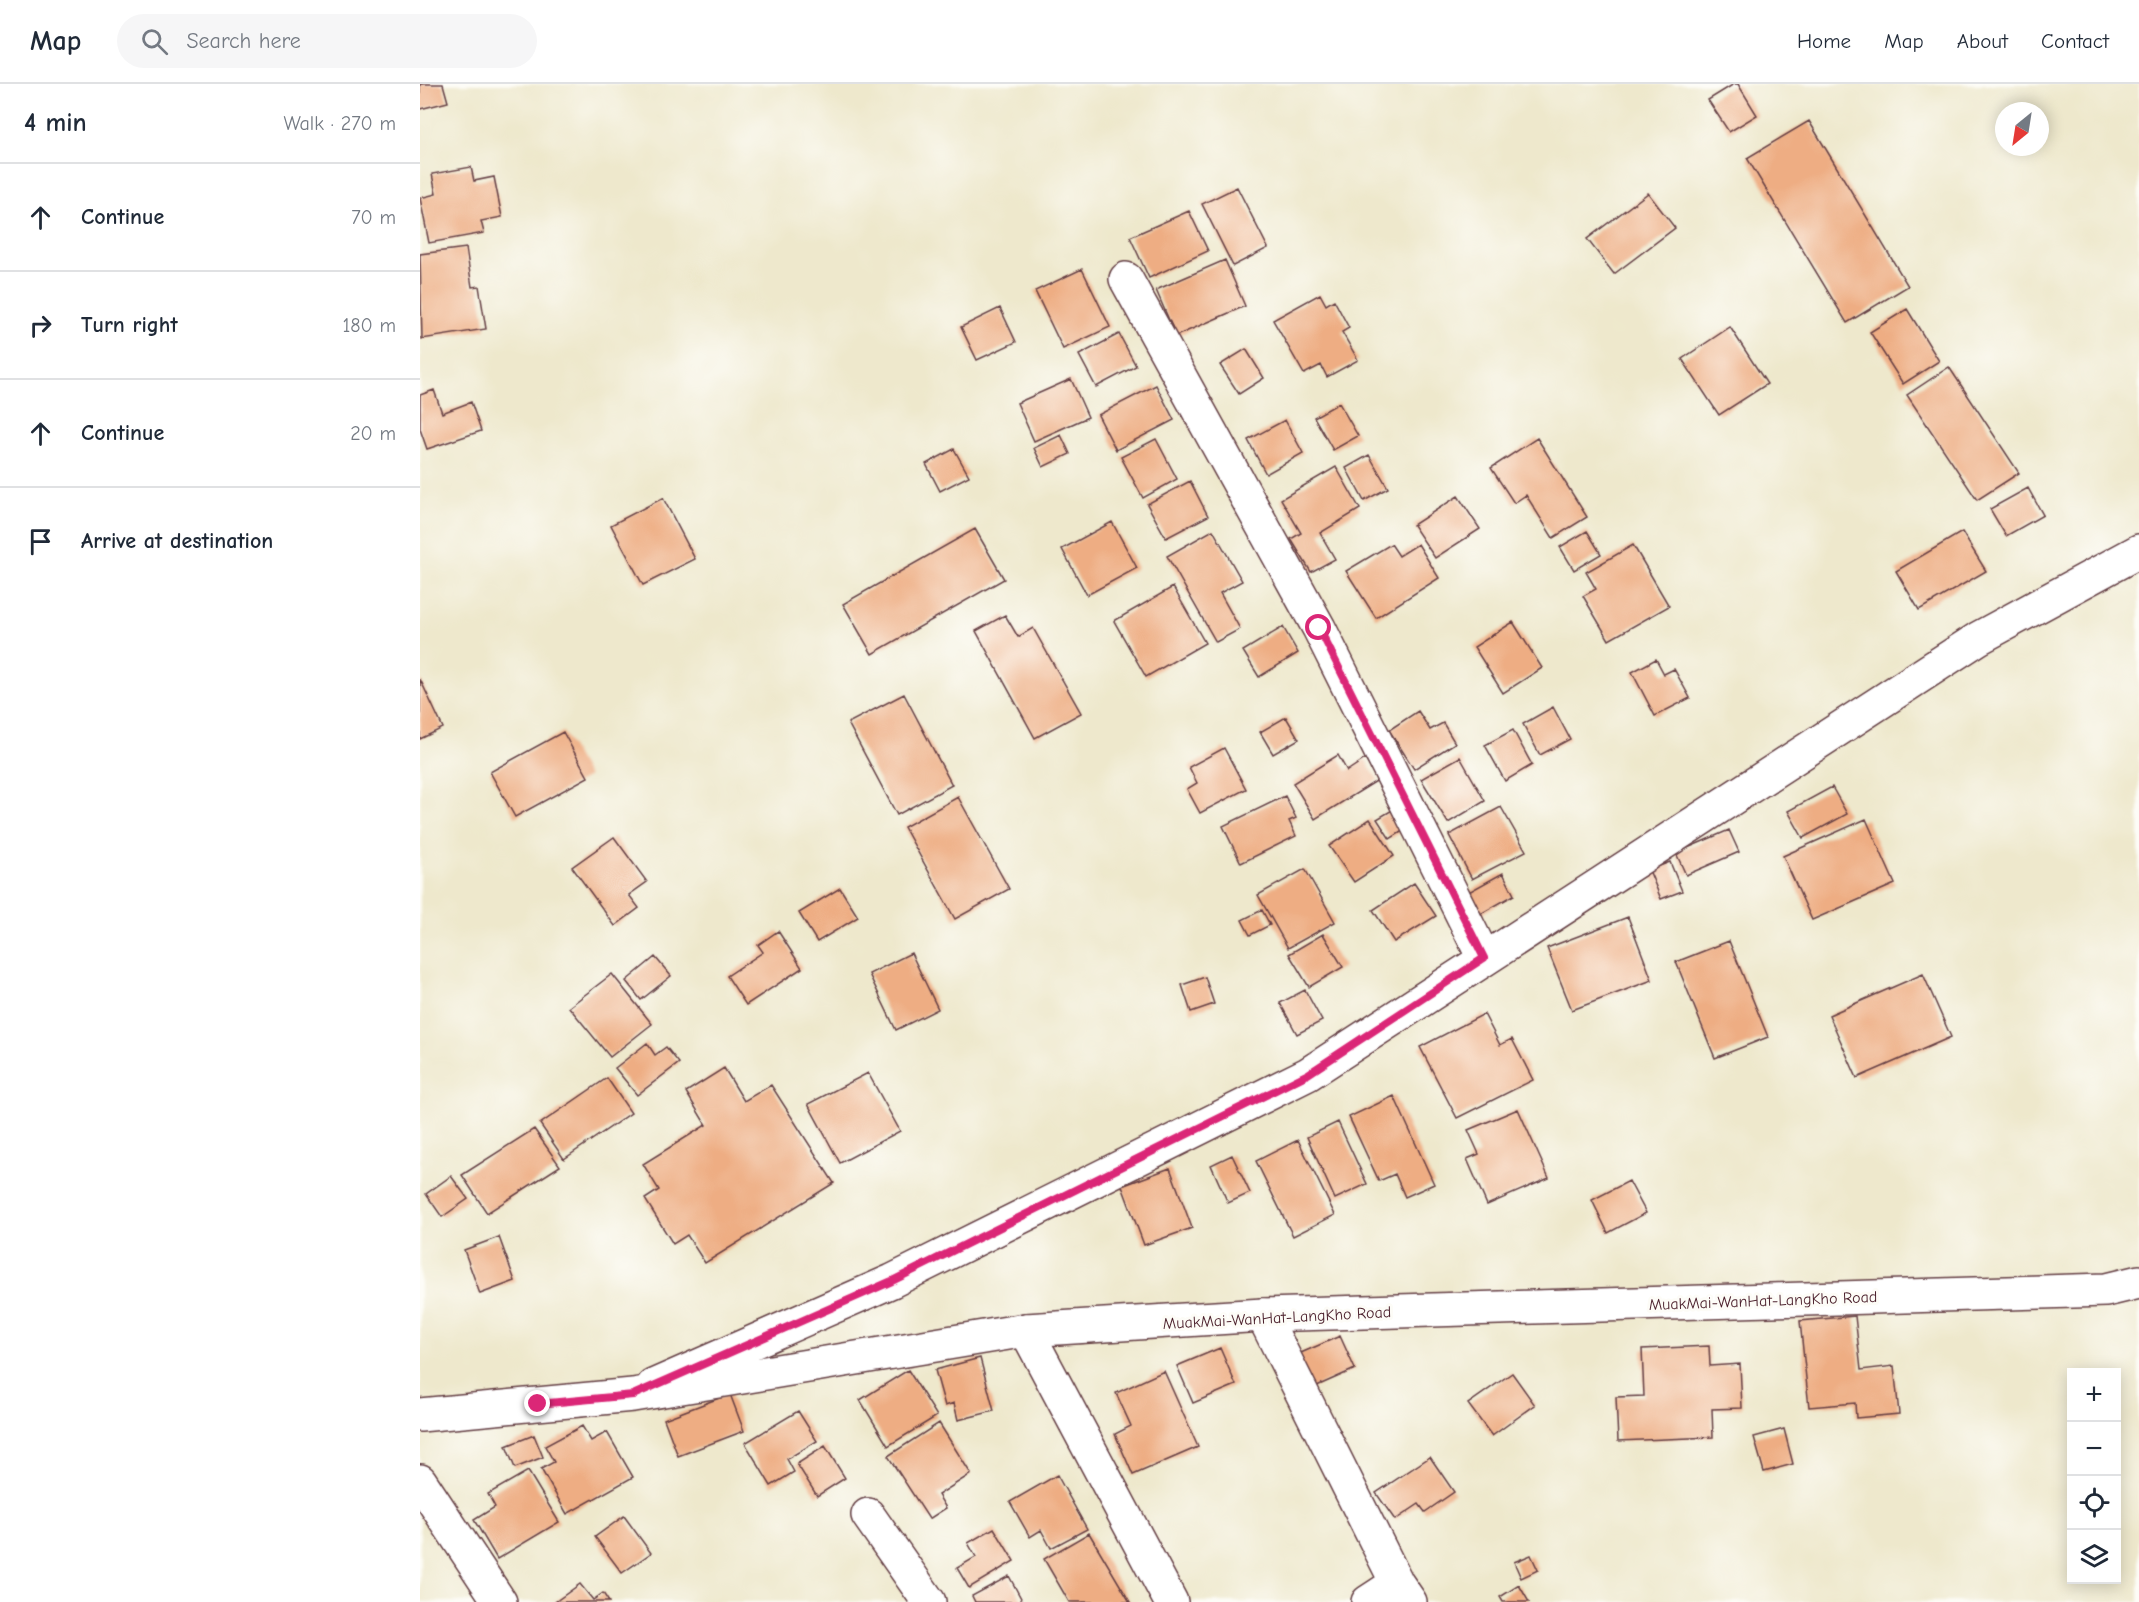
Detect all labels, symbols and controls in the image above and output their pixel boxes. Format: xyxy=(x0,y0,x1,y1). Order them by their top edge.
search box xyxy=(117,14,537,68)
text: Map xyxy=(30,25,81,57)
icon: search xyxy=(138,25,171,58)
text: Search here xyxy=(186,28,301,54)
text: Home xyxy=(1797,29,1851,53)
text: Map xyxy=(1884,29,1924,53)
text: About xyxy=(1957,29,2008,53)
text: Contact xyxy=(2041,29,2109,53)
north arrow xyxy=(1995,102,2049,156)
text: 4 min xyxy=(24,108,87,138)
text: Walk · 270 m xyxy=(283,112,396,135)
icon: ahead xyxy=(24,201,57,234)
text: Continue xyxy=(81,204,164,230)
text: 70 m xyxy=(351,206,396,229)
icon: right xyxy=(24,309,57,342)
text: Turn right xyxy=(81,312,178,338)
text: 180 m xyxy=(342,314,396,337)
icon: ahead xyxy=(24,417,57,450)
text: Continue xyxy=(81,420,164,446)
text: 20 m xyxy=(350,422,396,445)
icon: arrive xyxy=(24,525,57,558)
text: Arrive at destination xyxy=(81,528,273,554)
route start xyxy=(1305,614,1331,640)
street label: MuakMai-WanHat-LangKho Road xyxy=(1648,1288,1878,1314)
street label: MuakMai-WanHat-LangKho Road xyxy=(1162,1303,1392,1333)
map controls xyxy=(2067,1368,2121,1584)
button: + xyxy=(2067,1368,2121,1422)
route end xyxy=(524,1390,550,1416)
button: − xyxy=(2067,1422,2121,1476)
button: locate xyxy=(2067,1476,2121,1530)
button: layers xyxy=(2067,1530,2121,1584)

